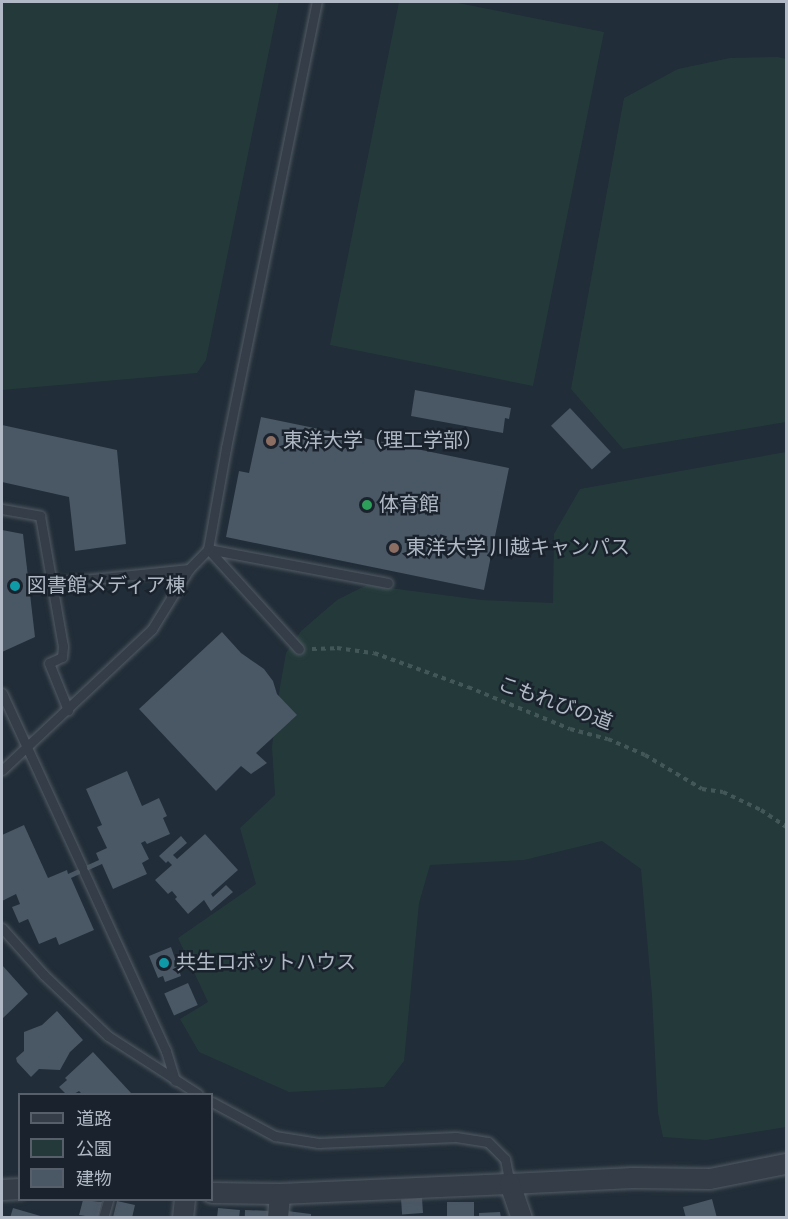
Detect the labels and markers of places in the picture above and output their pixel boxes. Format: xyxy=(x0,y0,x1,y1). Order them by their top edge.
place label: 東洋大学（理工学部） xyxy=(283,429,483,453)
marker: 東洋大学（理工学部） xyxy=(264,434,278,448)
place label: 体育館 xyxy=(379,493,439,517)
marker: 体育館 xyxy=(360,498,374,512)
place label: 東洋大学 川越キャンパス xyxy=(406,536,630,560)
marker: 東洋大学 川越キャンパス xyxy=(387,541,401,555)
place label: 図書館メディア棟 xyxy=(27,574,187,598)
marker: 図書館メディア棟 xyxy=(8,579,22,593)
place label: 共生ロボットハウス xyxy=(176,951,356,975)
marker: 共生ロボットハウス xyxy=(157,956,171,970)

